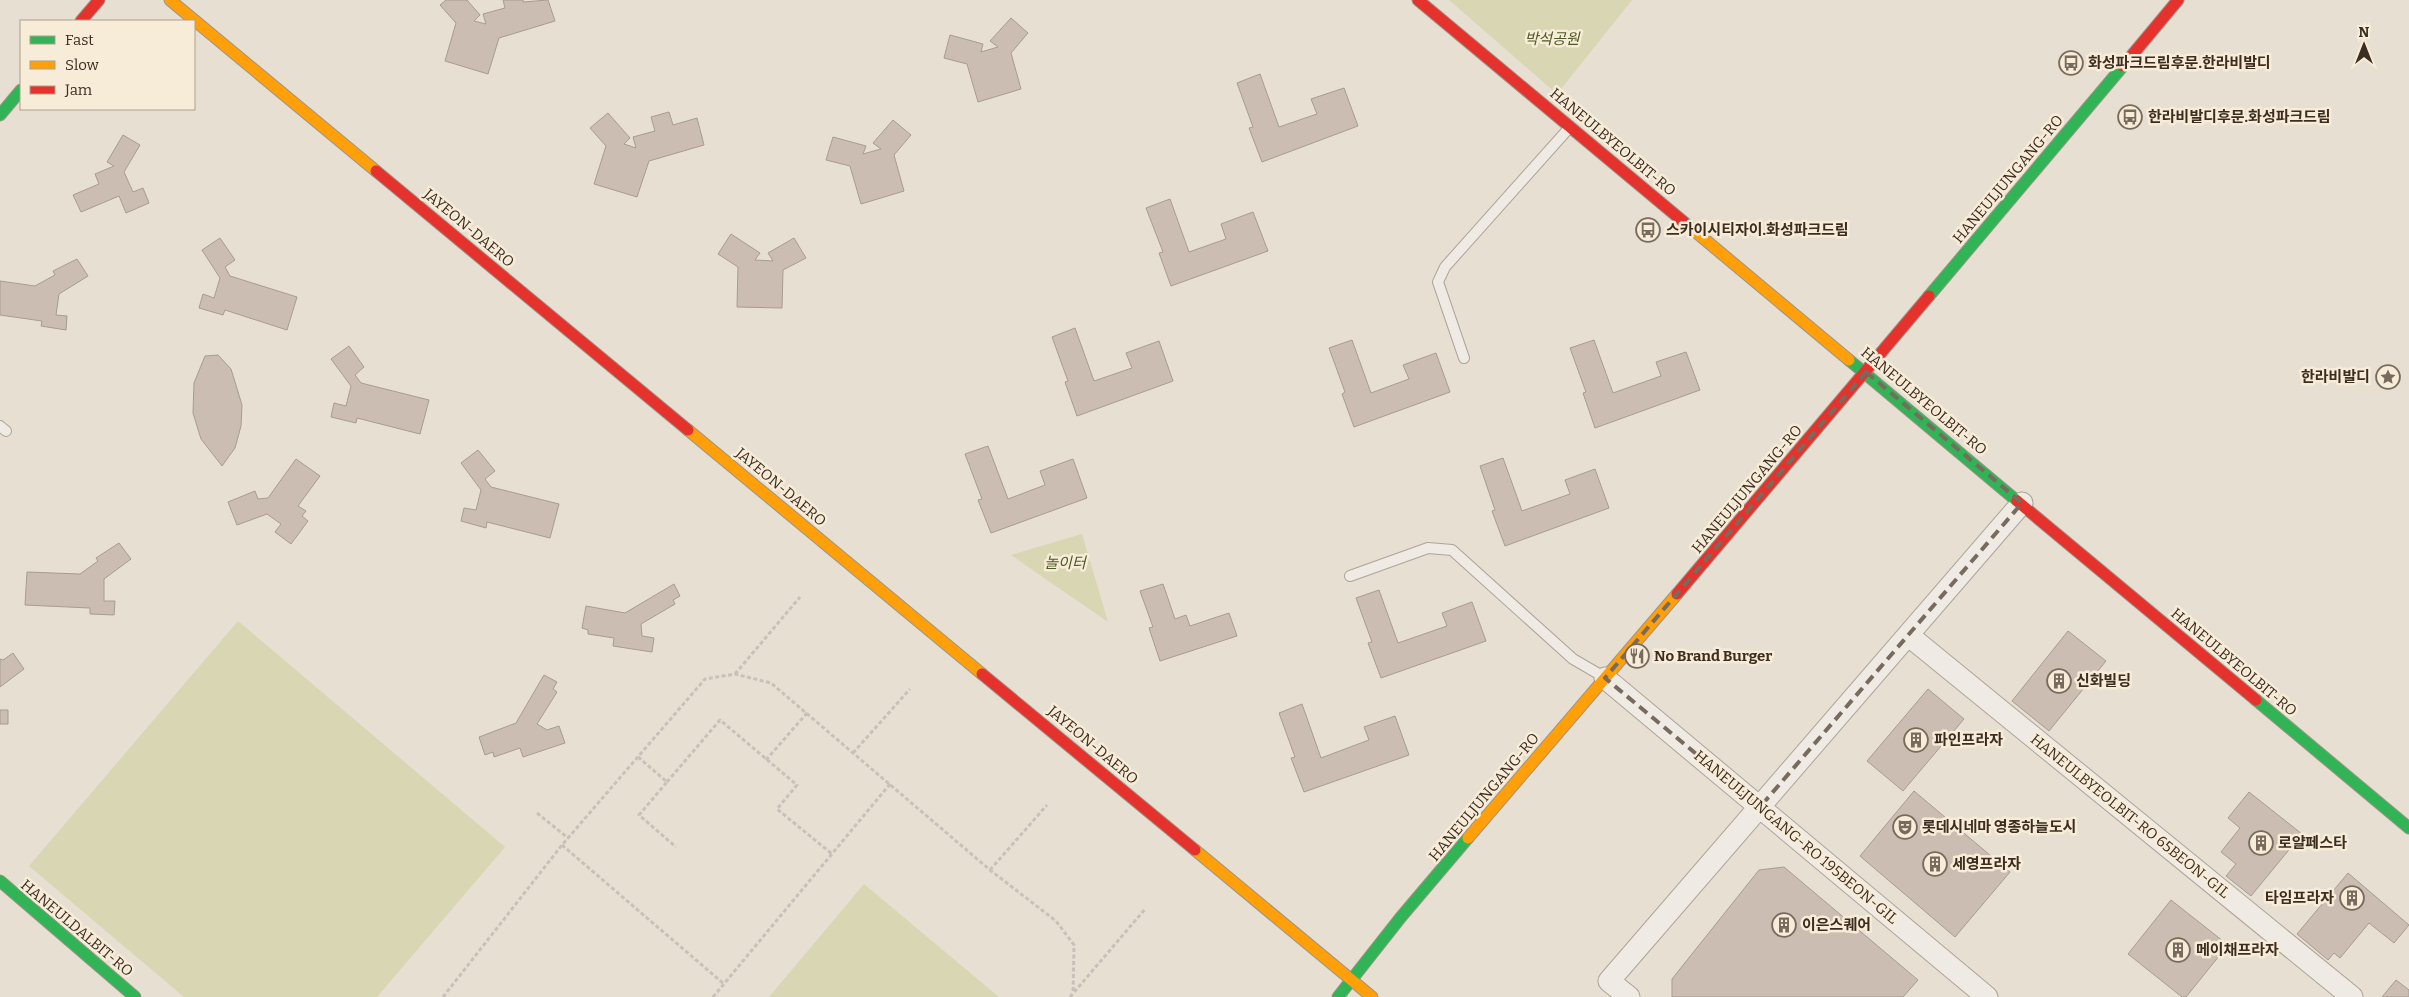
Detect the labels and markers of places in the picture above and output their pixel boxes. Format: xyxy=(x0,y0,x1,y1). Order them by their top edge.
bus stop icon: 화성파크드림후문.한라비발디 xyxy=(2058,50,2084,76)
place label: 화성파크드림후문.한라비발디 xyxy=(2088,54,2271,72)
bus stop icon: 한라비발디후문.화성파크드림 xyxy=(2117,104,2143,130)
place label: 한라비발디후문.화성파크드림 xyxy=(2148,108,2331,126)
bus stop icon: 스카이시티자이.화성파크드림 xyxy=(1635,217,1661,243)
place label: 스카이시티자이.화성파크드림 xyxy=(1666,221,1849,239)
place icon: 한라비발디 xyxy=(2375,364,2401,390)
place label: 한라비발디 xyxy=(2301,368,2370,386)
restaurant icon: No Brand Burger xyxy=(1624,643,1650,669)
place label: No Brand Burger xyxy=(1654,647,1772,665)
building icon: 신화빌딩 xyxy=(2046,668,2072,694)
place label: 신화빌딩 xyxy=(2076,672,2131,690)
building icon: 파인프라자 xyxy=(1903,727,1929,753)
place label: 파인프라자 xyxy=(1934,731,2003,749)
theatre icon: 롯데시네마 영종하늘도시 xyxy=(1892,814,1918,840)
place label: 롯데시네마 영종하늘도시 xyxy=(1922,818,2077,836)
building icon: 로얄페스타 xyxy=(2248,830,2274,856)
place label: 로얄페스타 xyxy=(2278,834,2347,852)
building icon: 세영프라자 xyxy=(1922,851,1948,877)
place label: 세영프라자 xyxy=(1952,855,2021,873)
building icon: 타임프라자 xyxy=(2339,885,2365,911)
place label: 타임프라자 xyxy=(2265,889,2334,907)
building icon: 이은스퀘어 xyxy=(1771,912,1797,938)
place label: 이은스퀘어 xyxy=(1802,916,1871,934)
building icon: 메이채프라자 xyxy=(2165,937,2191,963)
place label: 메이채프라자 xyxy=(2196,941,2279,959)

